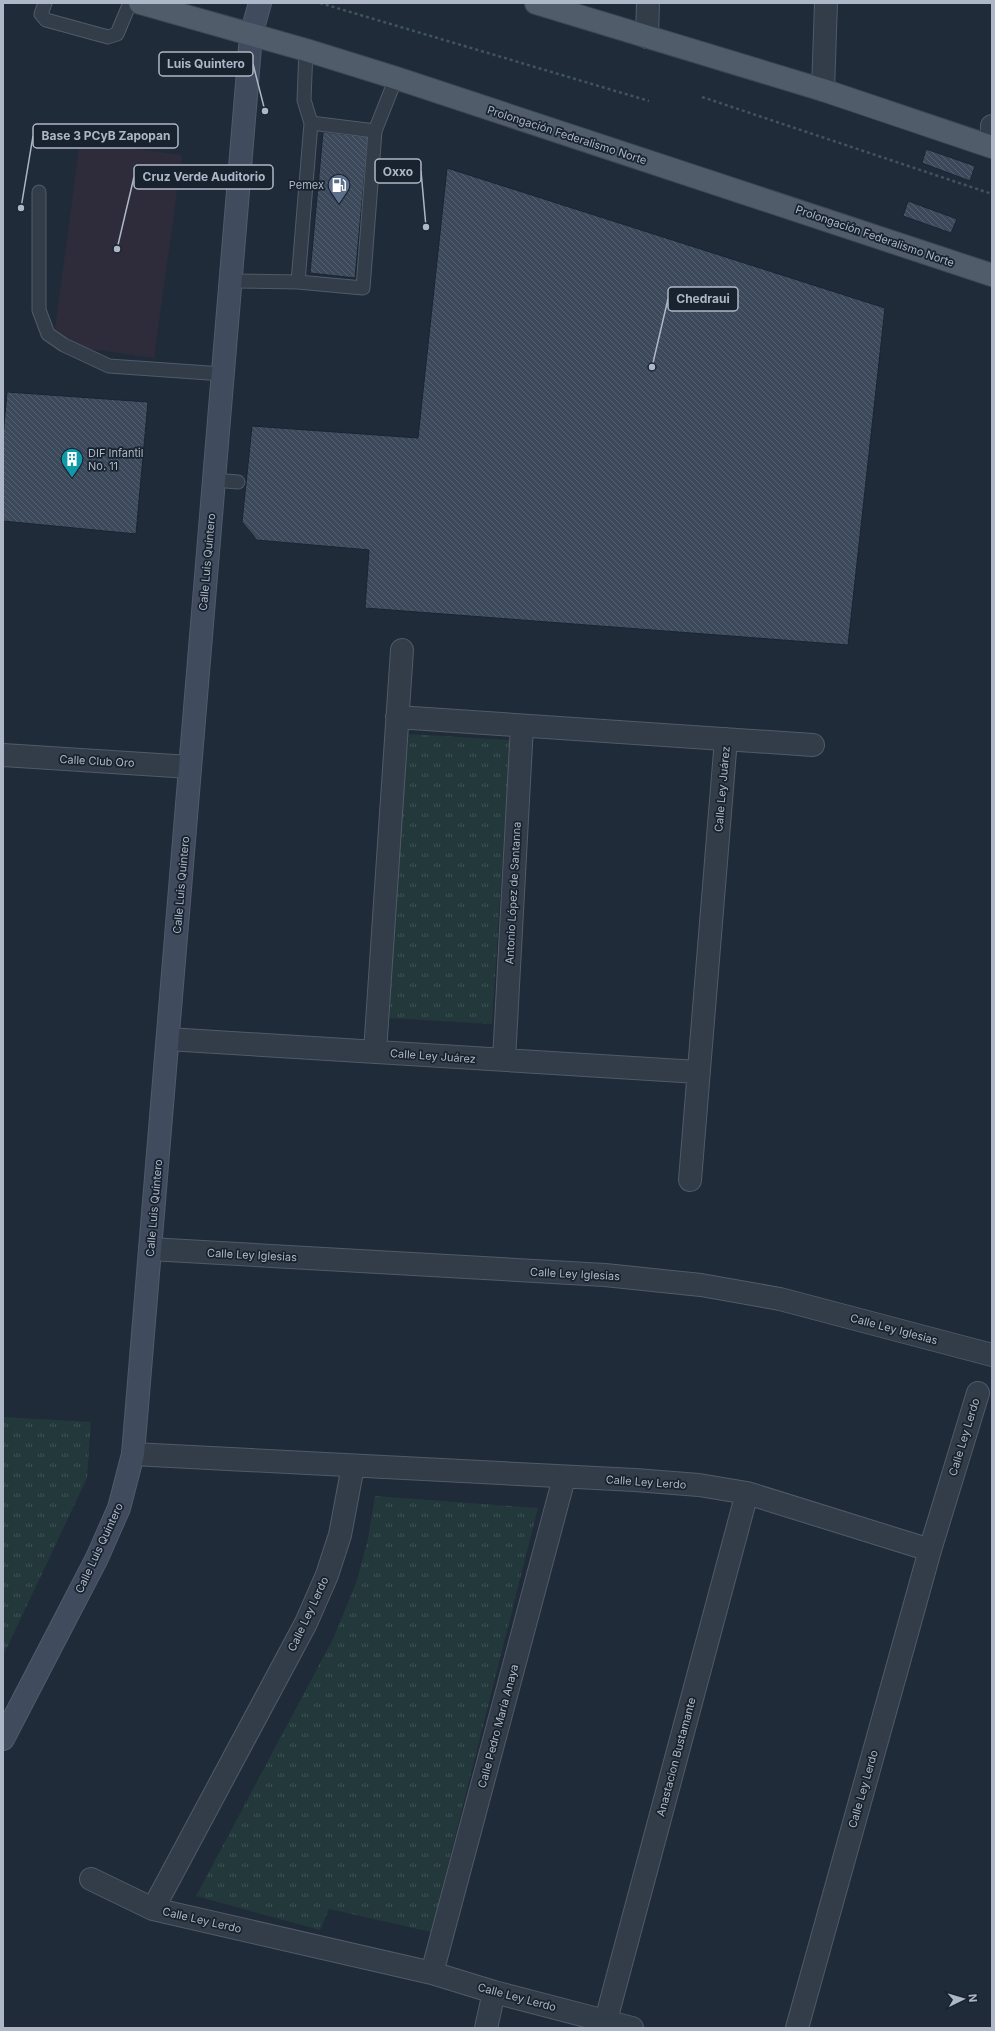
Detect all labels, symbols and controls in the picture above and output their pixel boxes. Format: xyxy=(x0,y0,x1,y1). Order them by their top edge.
callout: Luis Quintero xyxy=(159,52,253,76)
text: Luis Quintero xyxy=(167,56,245,71)
street label: Prolongación Federalismo Norte xyxy=(485,103,649,167)
callout: Base 3 PCyB Zapopan xyxy=(33,124,178,148)
text: Base 3 PCyB Zapopan xyxy=(42,128,170,143)
callout: Oxxo xyxy=(375,159,421,183)
text: Oxxo xyxy=(383,164,413,179)
callout: Cruz Verde Auditorio xyxy=(134,165,273,189)
text: Cruz Verde Auditorio xyxy=(143,169,265,184)
fuel station icon: Pemex xyxy=(326,172,352,205)
place label: Pemex xyxy=(289,178,324,192)
street label: Prolongación Federalismo Norte xyxy=(794,202,956,270)
callout: Chedraui xyxy=(668,287,738,311)
text: Chedraui xyxy=(676,291,730,306)
building icon: DIF Infantil No. 11 xyxy=(59,446,85,479)
place label: DIF Infantil No. 11 xyxy=(88,446,143,473)
street label: Calle Luis Quintero xyxy=(196,512,218,611)
street label: Calle Ley Juárez xyxy=(711,746,733,832)
street label: Calle Club Oro xyxy=(59,752,135,770)
street label: Antonio López de Santanna xyxy=(502,821,524,965)
street label: Calle Luis Quintero xyxy=(170,835,192,934)
street label: Calle Ley Juárez xyxy=(390,1046,476,1066)
street label: Calle Luis Quintero xyxy=(143,1158,165,1257)
street label: Calle Ley Iglesias xyxy=(207,1246,297,1264)
street label: Calle Ley Iglesias xyxy=(530,1265,620,1283)
street label: Calle Ley Iglesias xyxy=(849,1311,939,1347)
street label: Calle Ley Lerdo xyxy=(946,1396,983,1478)
street label: Calle Ley Lerdo xyxy=(605,1472,687,1492)
street label: Calle Luis Quintero xyxy=(72,1500,126,1595)
street label: Calle Ley Lerdo xyxy=(285,1574,332,1654)
street label: Calle Pedro María Anaya xyxy=(475,1663,521,1789)
street label: Anastacion Bustamante xyxy=(653,1696,699,1818)
street label: Calle Ley Lerdo xyxy=(845,1748,881,1830)
street label: Calle Ley Lerdo xyxy=(161,1904,243,1936)
north arrow xyxy=(943,1979,983,2019)
street label: Calle Ley Lerdo xyxy=(476,1980,558,2014)
text: N xyxy=(966,1993,980,2003)

